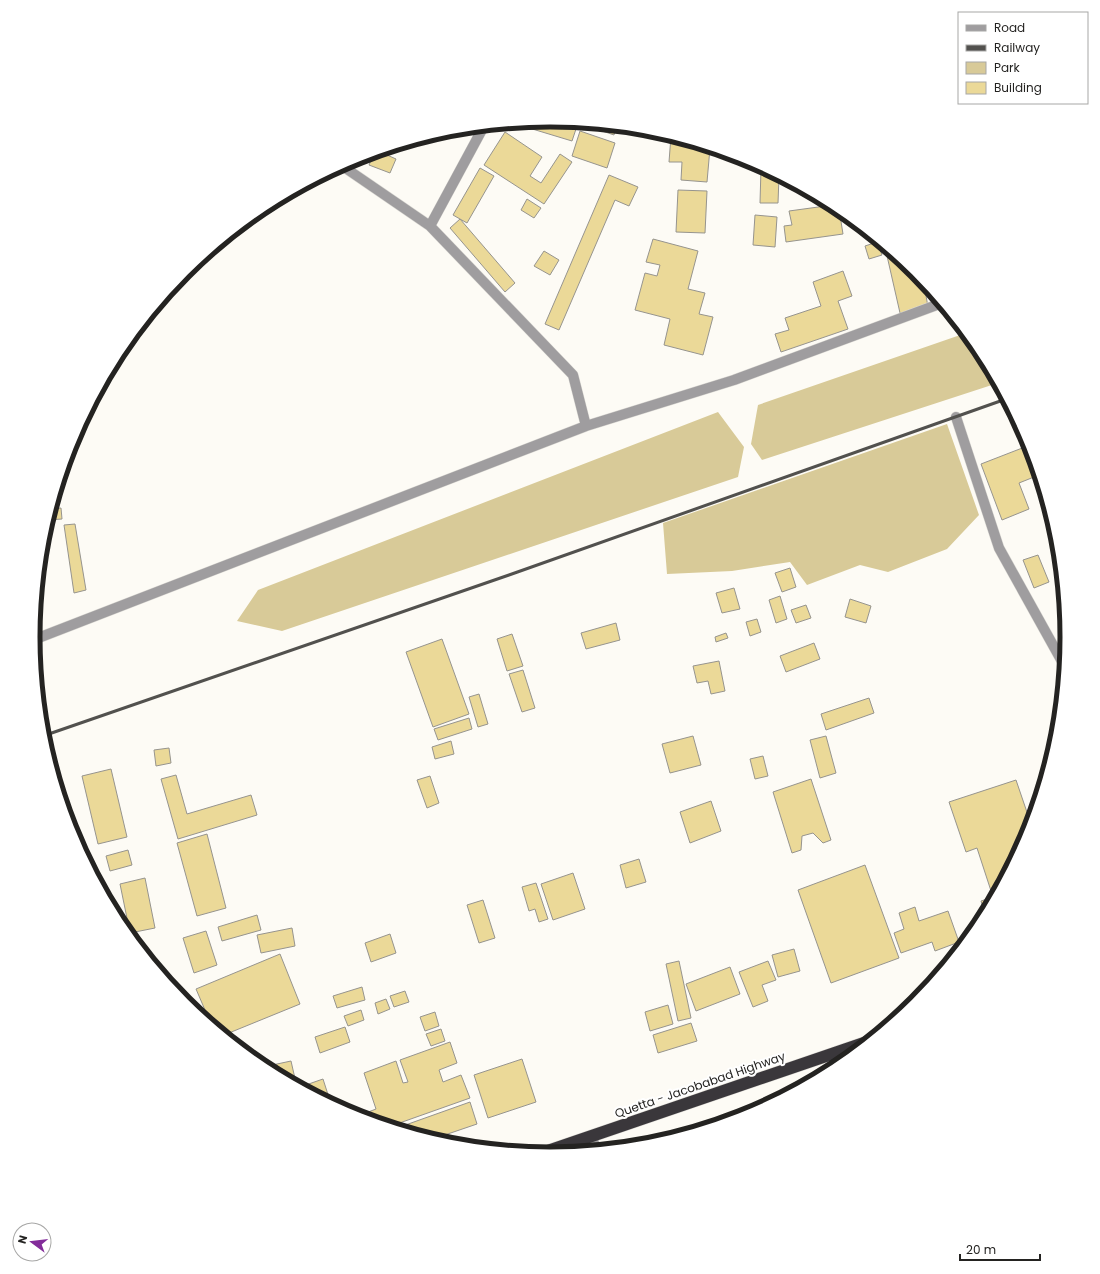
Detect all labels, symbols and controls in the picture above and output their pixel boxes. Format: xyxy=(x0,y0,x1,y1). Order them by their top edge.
legend xyxy=(958,12,1088,104)
text: Road xyxy=(994,19,1025,36)
text: Railway xyxy=(994,39,1040,56)
text: Park xyxy=(994,59,1021,76)
text: Building xyxy=(994,79,1042,96)
street label: Quetta - Jacobabad Highway xyxy=(612,1047,788,1122)
north arrow xyxy=(12,1222,52,1262)
text: N xyxy=(14,1233,31,1245)
scale bar xyxy=(960,1236,1040,1262)
text: 20 m xyxy=(966,1241,996,1258)

